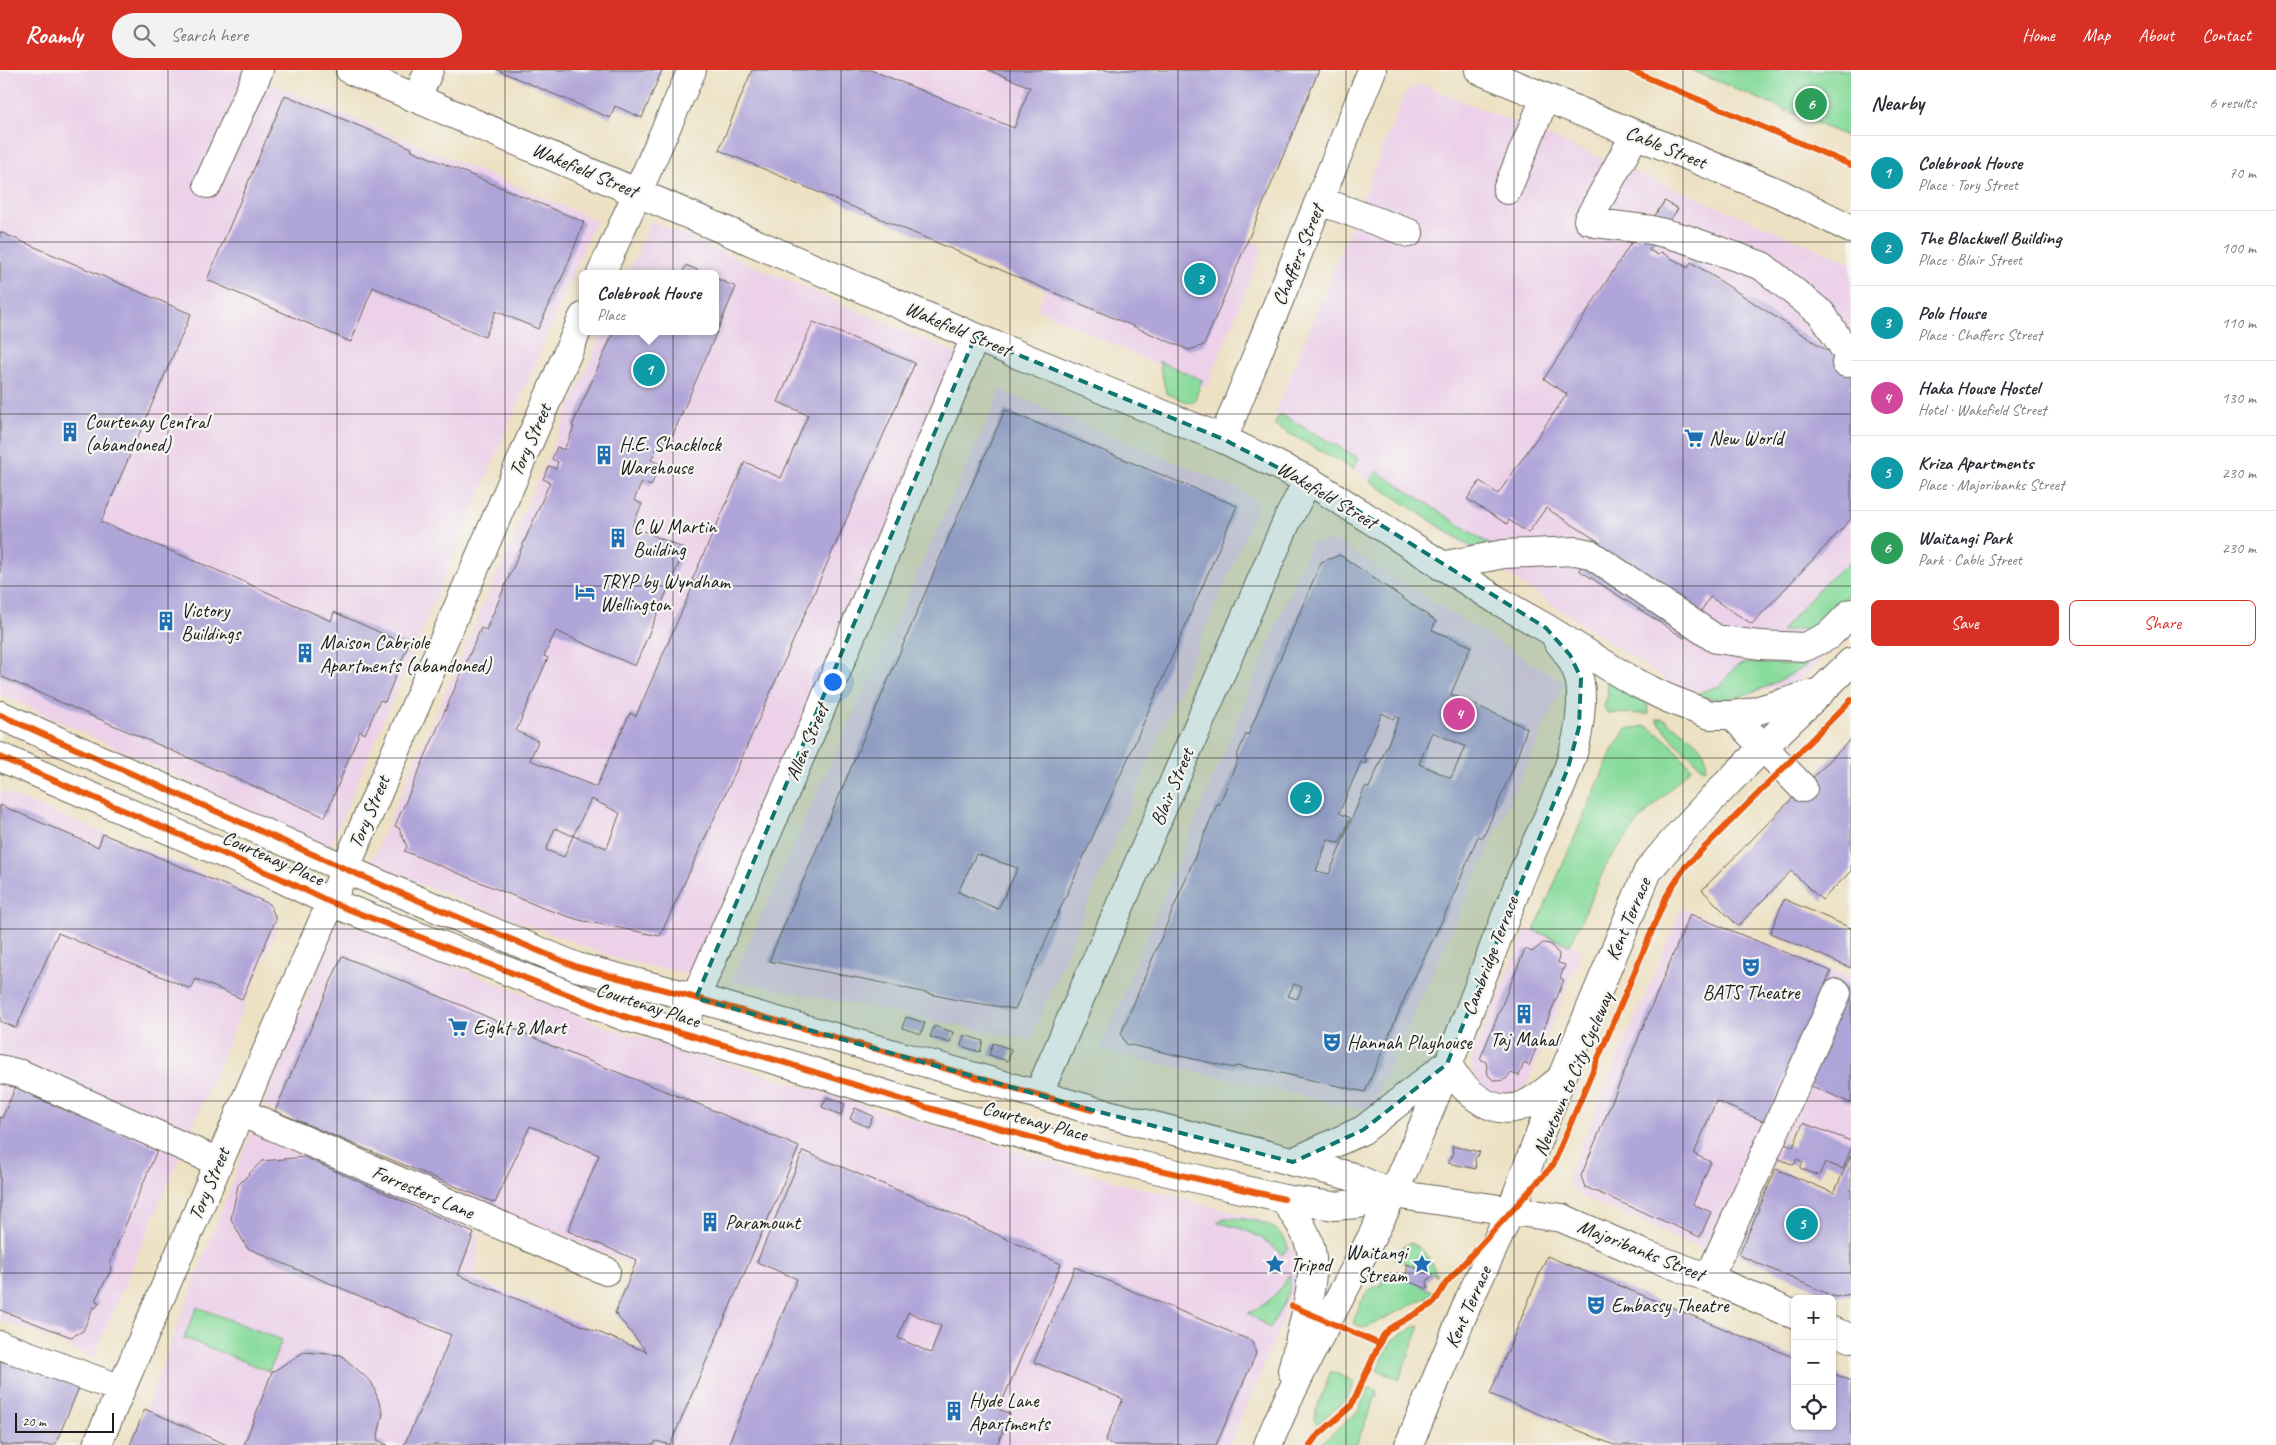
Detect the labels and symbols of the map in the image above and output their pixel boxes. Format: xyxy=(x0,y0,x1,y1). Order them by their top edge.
pin: 6 xyxy=(1795,85,1827,123)
street label: Cable Street xyxy=(1622,120,1712,175)
street label: Wakefield Street xyxy=(528,137,645,205)
street label: Chaffers Street xyxy=(1266,198,1331,309)
pin: 3 xyxy=(1184,260,1216,298)
street label: Wakefield Street xyxy=(901,296,1018,364)
pin: 1 xyxy=(633,351,665,389)
street label: Tory Street xyxy=(503,398,558,480)
place label: Courtenay Central (abandoned) xyxy=(85,409,212,457)
building icon: Courtenay Central (abandoned) xyxy=(59,421,81,443)
place label: New World xyxy=(1709,426,1786,451)
supermarket icon: New World xyxy=(1683,427,1705,449)
place label: H.E. Shacklock Warehouse xyxy=(619,432,723,480)
building icon: H.E. Shacklock Warehouse xyxy=(593,444,615,466)
street label: Wakefield Street xyxy=(1272,455,1384,536)
place label: C W Martin Building xyxy=(633,514,717,562)
building icon: C W Martin Building xyxy=(607,527,629,549)
place label: TRYP by Wyndham Wellington xyxy=(600,569,731,617)
hotel icon: TRYP by Wyndham Wellington xyxy=(574,581,596,603)
place label: Victory Buildings xyxy=(181,598,243,646)
building icon: Victory Buildings xyxy=(155,610,177,632)
place label: Maison Cabriole Apartments (abandoned) xyxy=(320,630,492,678)
building icon: Maison Cabriole Apartments (abandoned) xyxy=(294,642,316,664)
your location xyxy=(820,669,846,695)
pin: 4 xyxy=(1443,695,1475,733)
street label: Allen Street xyxy=(780,697,836,784)
street label: Blair Street xyxy=(1145,742,1200,829)
street label: Tory Street xyxy=(343,770,396,852)
pin: 2 xyxy=(1290,779,1322,817)
street label: Courtenay Place xyxy=(219,825,329,892)
street label: Kent Terrace xyxy=(1600,873,1657,964)
street label: Cambridge Terrace xyxy=(1456,892,1525,1019)
theatre icon: BATS Theatre xyxy=(1740,956,1762,978)
street label: Courtenay Place xyxy=(593,976,705,1034)
place label: BATS Theatre xyxy=(1702,980,1801,1005)
street label: Newtown to City Cycleway xyxy=(1527,986,1620,1160)
building icon: Taj Mahal xyxy=(1513,1003,1535,1025)
place label: Eight 8 Mart xyxy=(473,1015,568,1040)
supermarket icon: Eight 8 Mart xyxy=(447,1016,469,1038)
place label: Taj Mahal xyxy=(1490,1027,1562,1052)
place label: Hannah Playhouse xyxy=(1347,1030,1473,1055)
theatre icon: Hannah Playhouse xyxy=(1321,1031,1343,1053)
street label: Courtenay Place xyxy=(980,1095,1092,1147)
street label: Tory Street xyxy=(183,1142,236,1224)
street label: Forresters Lane xyxy=(368,1159,479,1225)
pin: 5 xyxy=(1786,1205,1818,1243)
place label: Paramount xyxy=(725,1210,802,1235)
building icon: Paramount xyxy=(699,1211,721,1233)
street label: Majoribanks Street xyxy=(1574,1213,1711,1288)
place label: Waitangi Stream xyxy=(1345,1240,1409,1288)
place label: Tripod xyxy=(1290,1252,1334,1277)
place icon: Tripod xyxy=(1264,1253,1286,1275)
place icon: Waitangi Stream xyxy=(1411,1253,1433,1275)
street label: Kent Terrace xyxy=(1439,1261,1498,1352)
place label: Embassy Theatre xyxy=(1611,1293,1730,1318)
theatre icon: Embassy Theatre xyxy=(1585,1294,1607,1316)
place label: Hyde Lane Apartments xyxy=(969,1388,1051,1436)
building icon: Hyde Lane Apartments xyxy=(943,1400,965,1422)
scale bar xyxy=(15,1410,114,1433)

